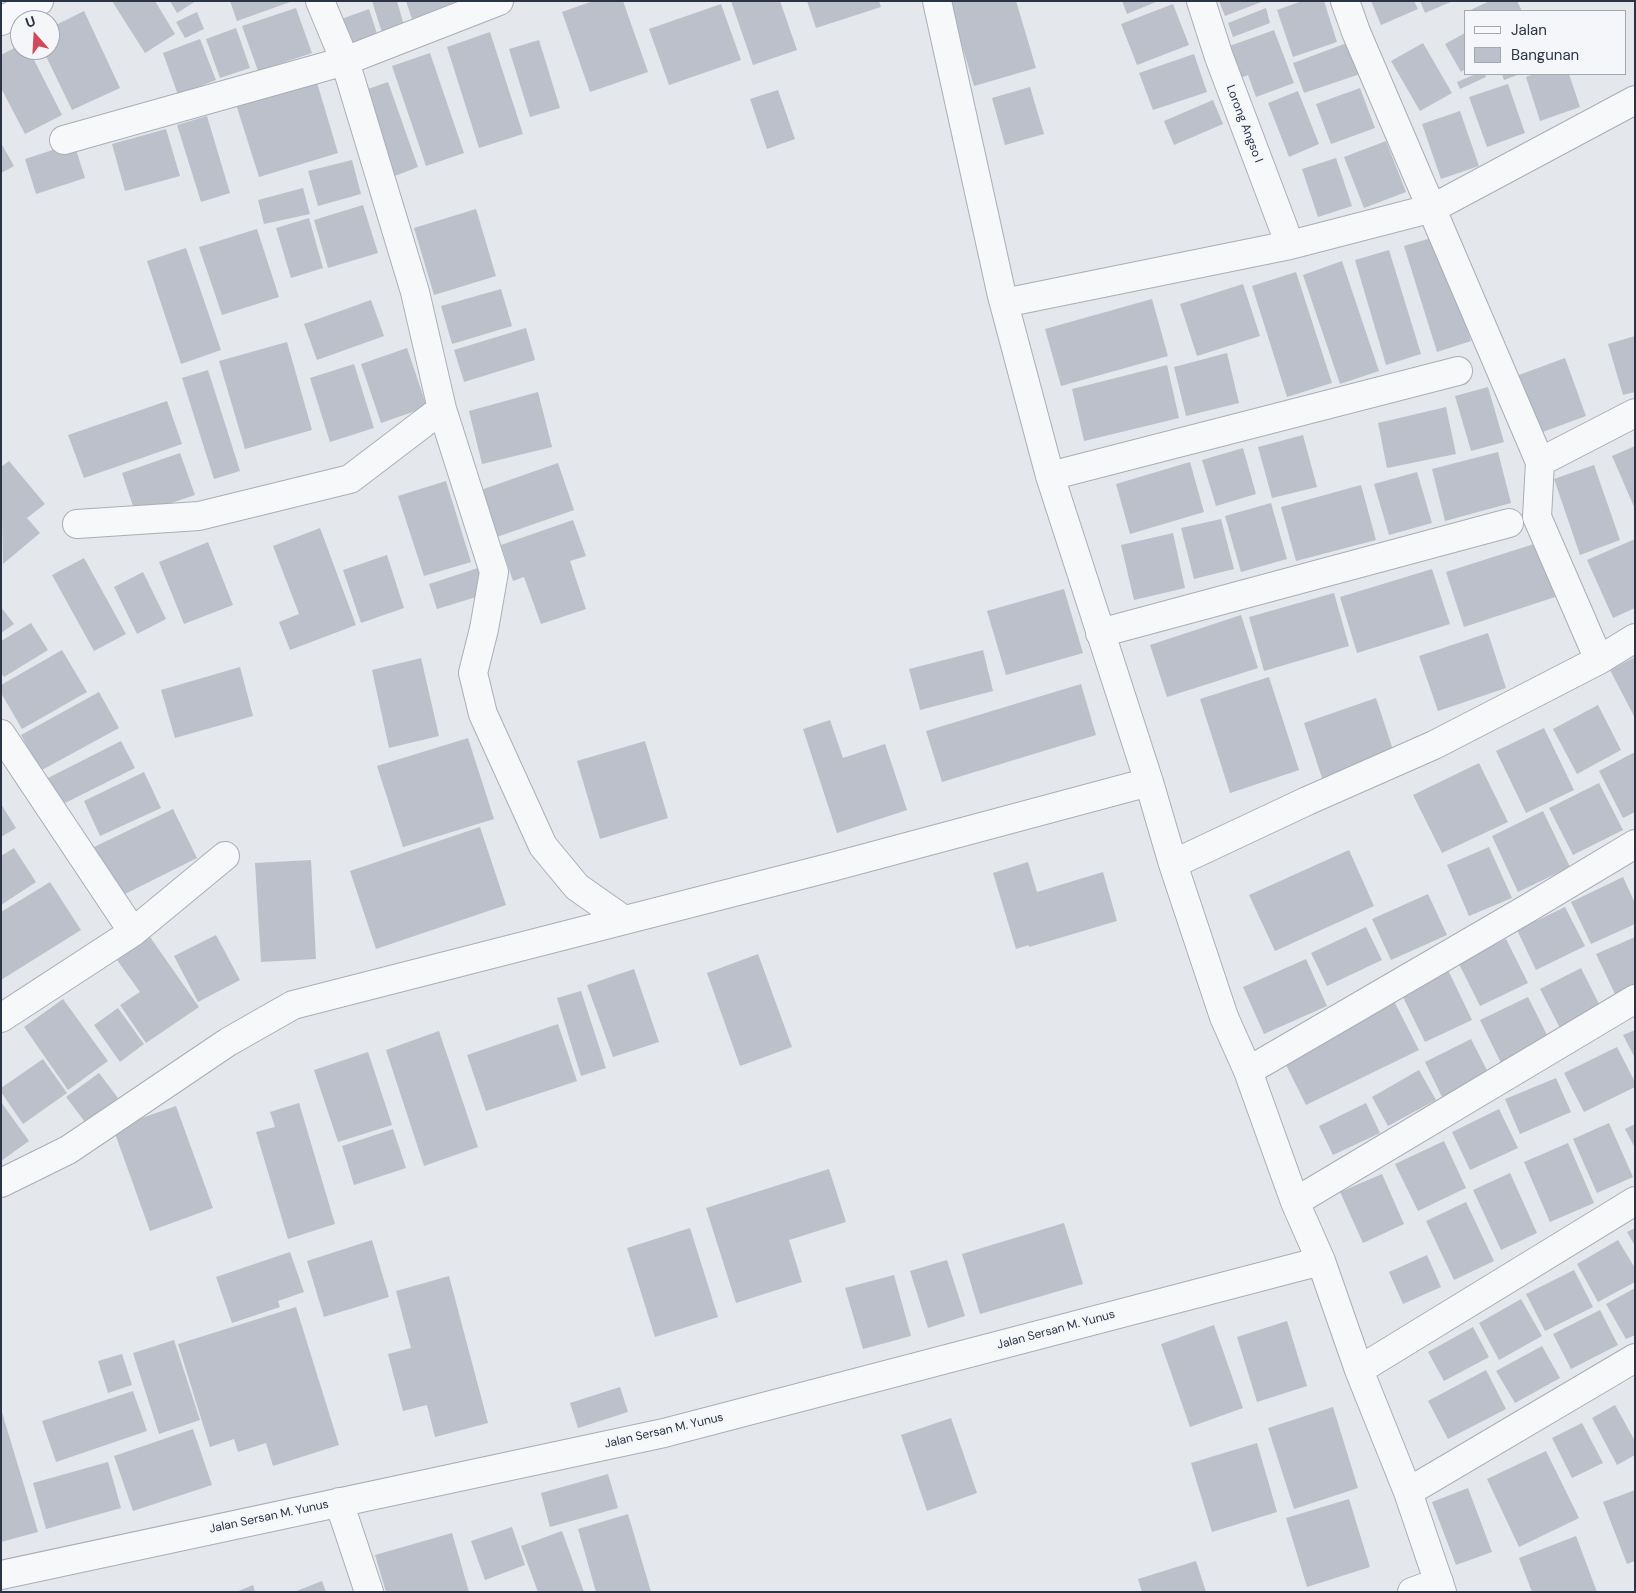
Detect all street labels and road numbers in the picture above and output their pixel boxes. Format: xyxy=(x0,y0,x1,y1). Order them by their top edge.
street label: Lorong Angso I xyxy=(1223,83,1265,165)
street label: Jalan Sersan M. Yunus xyxy=(995,1307,1117,1353)
street label: Jalan Sersan M. Yunus xyxy=(603,1410,725,1452)
street label: Jalan Sersan M. Yunus xyxy=(208,1497,330,1537)

